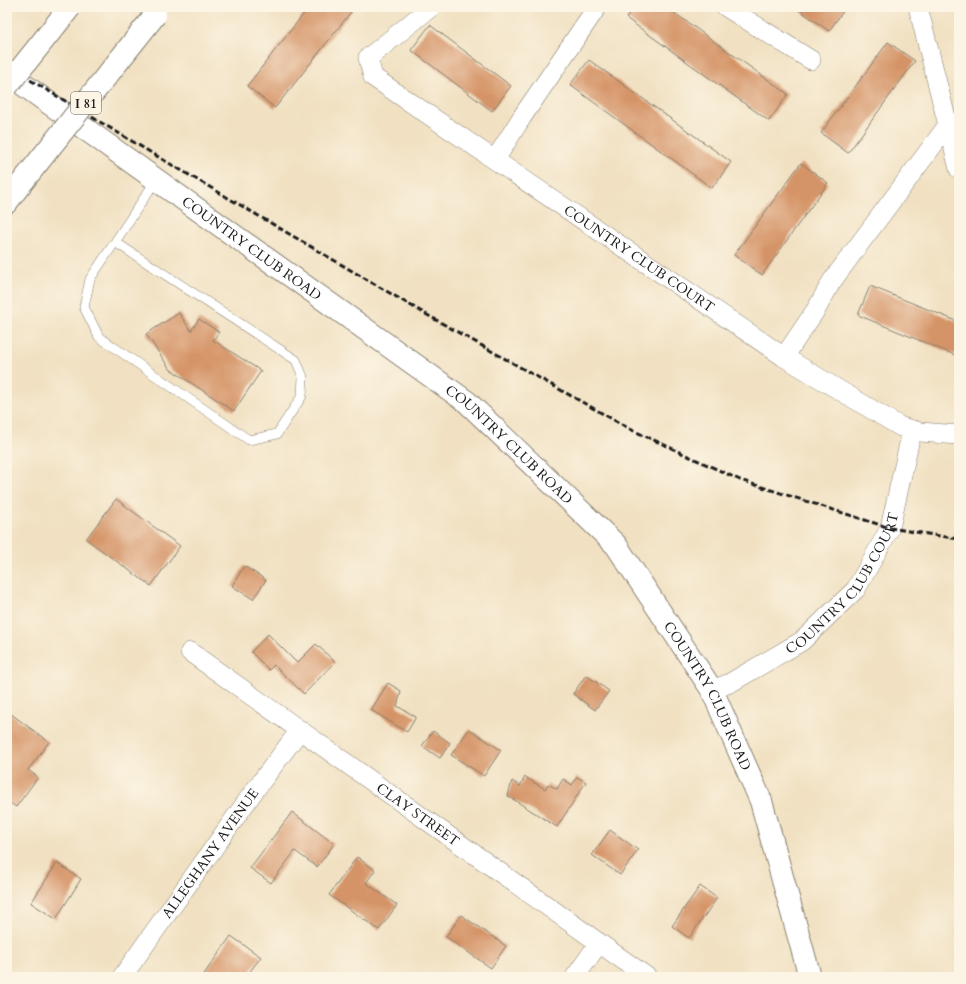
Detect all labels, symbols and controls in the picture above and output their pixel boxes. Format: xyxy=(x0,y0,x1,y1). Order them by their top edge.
road number: I 81 xyxy=(71,92,101,114)
street label: COUNTRY CLUB ROAD xyxy=(178,192,325,305)
street label: COUNTRY CLUB COURT xyxy=(560,201,718,317)
street label: COUNTRY CLUB ROAD xyxy=(441,381,577,508)
street label: COUNTRY CLUB COURT xyxy=(782,511,903,659)
street label: COUNTRY CLUB ROAD xyxy=(659,618,755,773)
street label: CLAY STREET xyxy=(372,779,463,851)
street label: ALLEGHANY AVENUE xyxy=(158,784,263,922)

